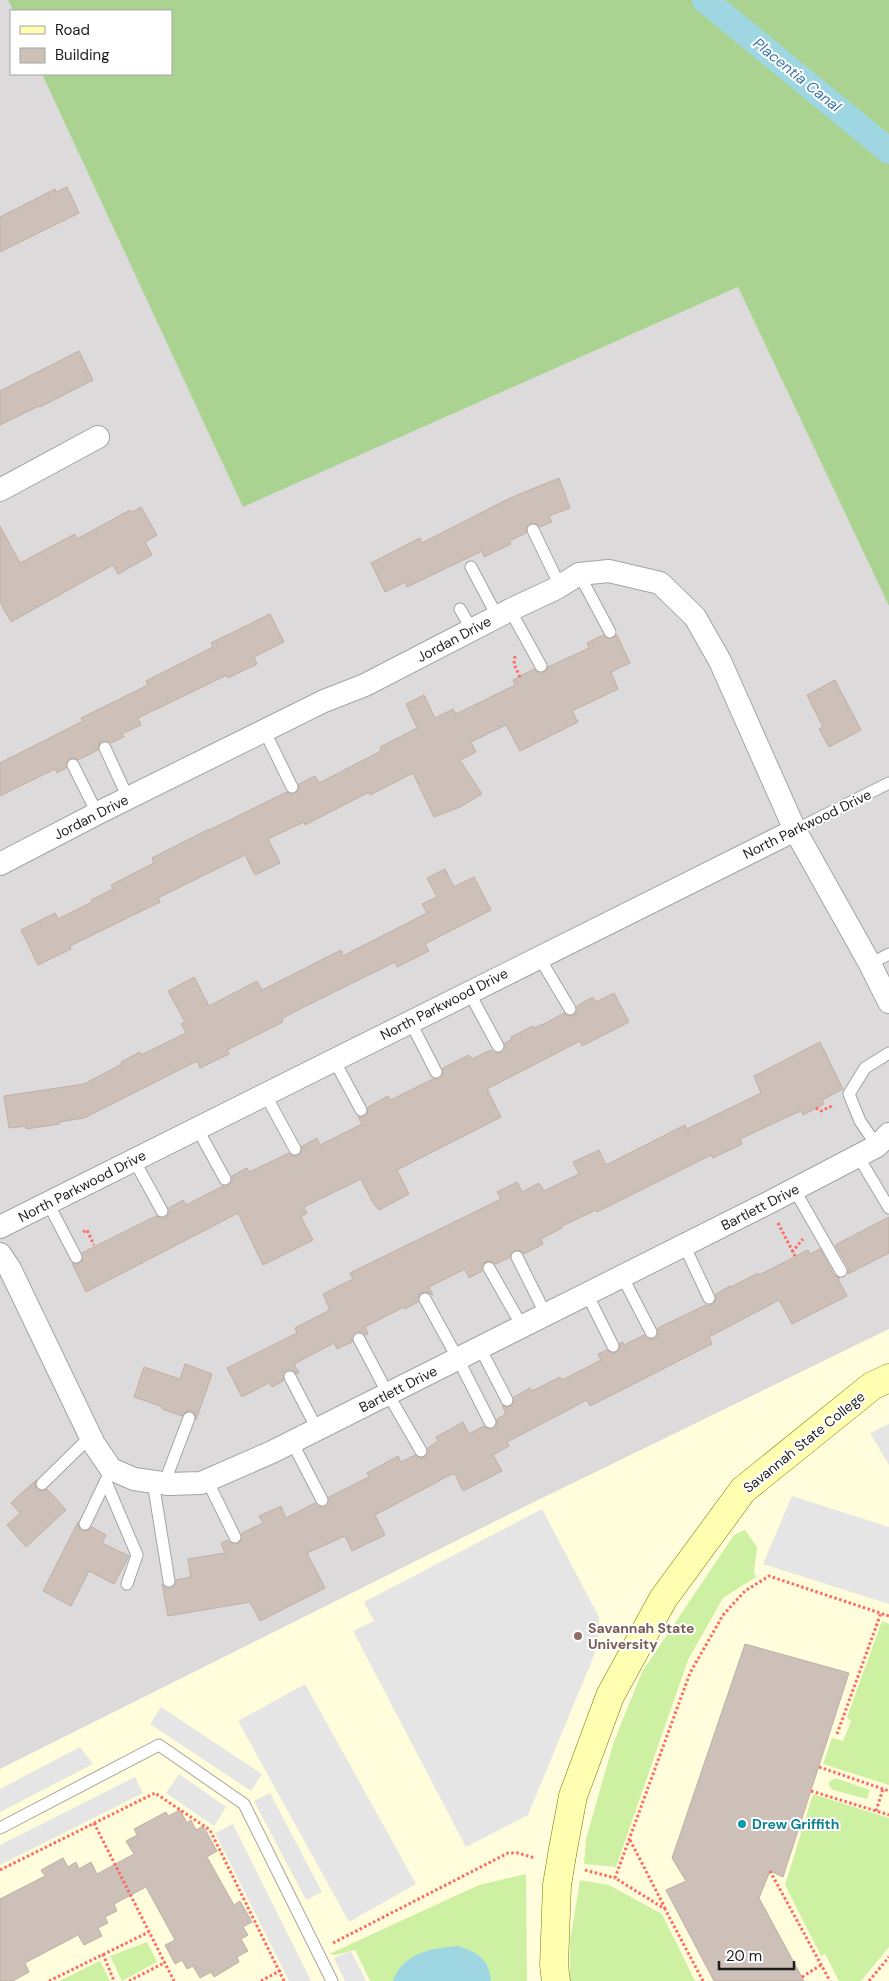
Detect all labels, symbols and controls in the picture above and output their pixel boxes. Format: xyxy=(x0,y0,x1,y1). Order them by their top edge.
legend xyxy=(10,10,172,75)
text: Road xyxy=(55,20,90,40)
water label: Placentia Canal xyxy=(749,33,846,117)
text: Building xyxy=(55,45,110,65)
street label: Jordan Drive xyxy=(414,612,494,666)
street label: North Parkwood Drive xyxy=(740,785,874,863)
street label: Jordan Drive xyxy=(51,790,131,844)
street label: North Parkwood Drive xyxy=(377,964,511,1044)
street label: North Parkwood Drive xyxy=(15,1146,149,1226)
street label: Bartlett Drive xyxy=(718,1180,802,1234)
street label: Bartlett Drive xyxy=(356,1362,440,1416)
street label: Savannah State College xyxy=(739,1387,869,1497)
place label: Savannah State University xyxy=(588,1619,695,1653)
marker: Savannah State University xyxy=(572,1630,584,1642)
place label: Drew Griffith xyxy=(752,1815,839,1833)
marker: Drew Griffith xyxy=(736,1818,748,1830)
scale bar xyxy=(719,1938,794,1970)
text: 20 m xyxy=(726,1946,762,1966)

